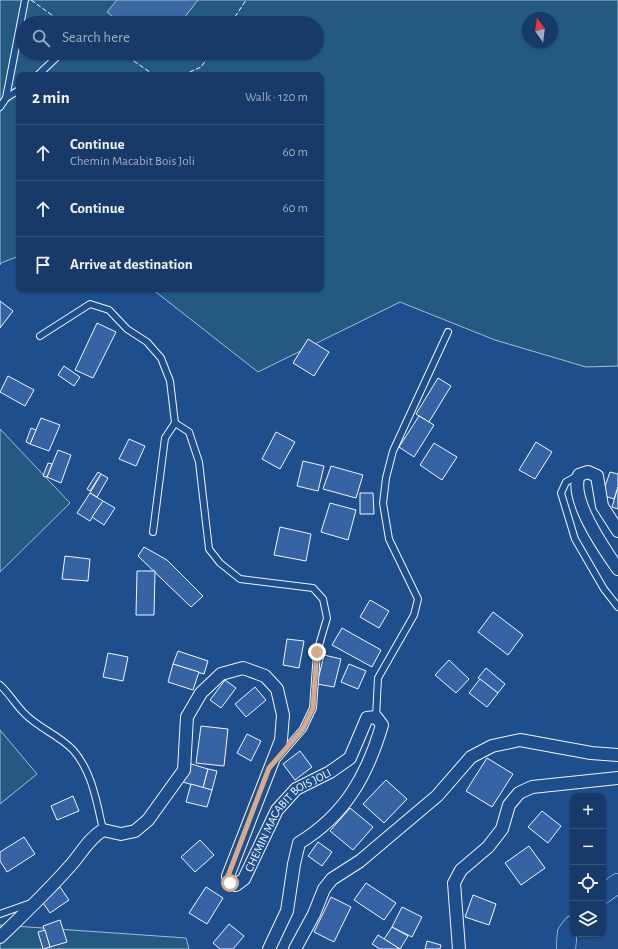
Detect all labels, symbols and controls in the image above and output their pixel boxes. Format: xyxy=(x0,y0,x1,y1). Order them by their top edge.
north arrow xyxy=(522,12,558,48)
search box xyxy=(16,16,324,60)
icon: search xyxy=(30,27,52,49)
text: Search here xyxy=(62,30,130,45)
text: 2 min xyxy=(32,89,70,106)
text: Walk · 120 m xyxy=(245,91,308,104)
text: Continue xyxy=(70,137,125,152)
icon: ahead xyxy=(32,142,54,164)
text: 60 m xyxy=(282,146,308,159)
text: Chemin Macabit Bois Joli xyxy=(70,155,195,168)
icon: ahead xyxy=(32,198,54,220)
text: Continue xyxy=(70,201,125,216)
text: 60 m xyxy=(282,202,308,215)
icon: arrive xyxy=(32,254,54,276)
text: Arrive at destination xyxy=(70,257,193,272)
route end xyxy=(308,643,326,661)
street label: CHEMIN MACABIT BOIS JOLI xyxy=(242,766,333,874)
map controls xyxy=(570,793,606,937)
button: + xyxy=(570,793,606,829)
button: − xyxy=(570,829,606,865)
button: locate xyxy=(570,865,606,901)
route start xyxy=(221,874,239,892)
button: layers xyxy=(570,901,606,937)

